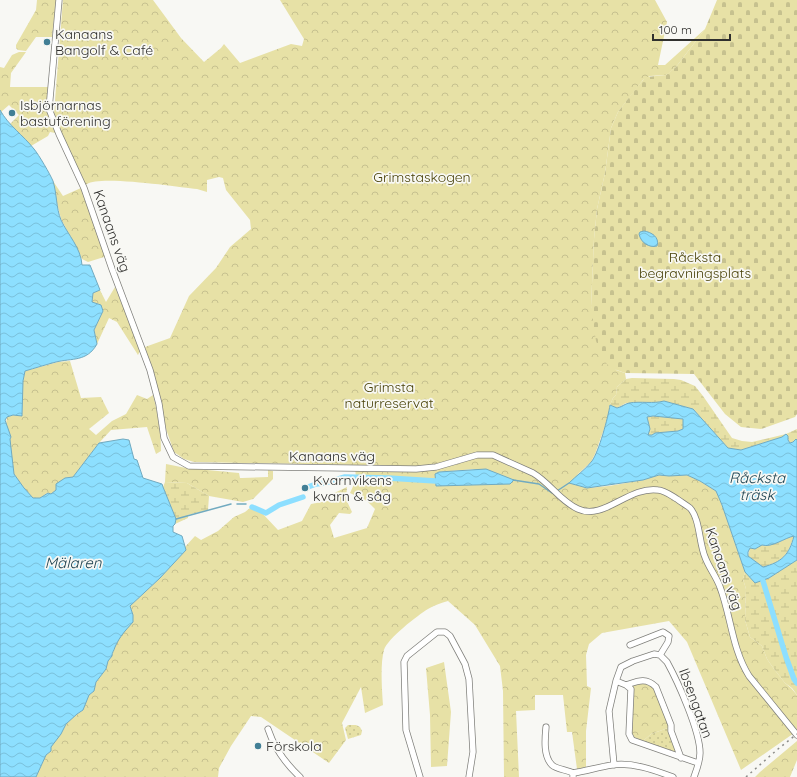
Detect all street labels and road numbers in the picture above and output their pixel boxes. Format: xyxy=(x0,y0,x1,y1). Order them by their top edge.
street label: Kanaans väg xyxy=(89,187,135,275)
street label: Kanaans väg xyxy=(289,447,375,465)
street label: Kanaans väg xyxy=(701,525,747,613)
street label: Ibsengatan xyxy=(675,666,717,740)

